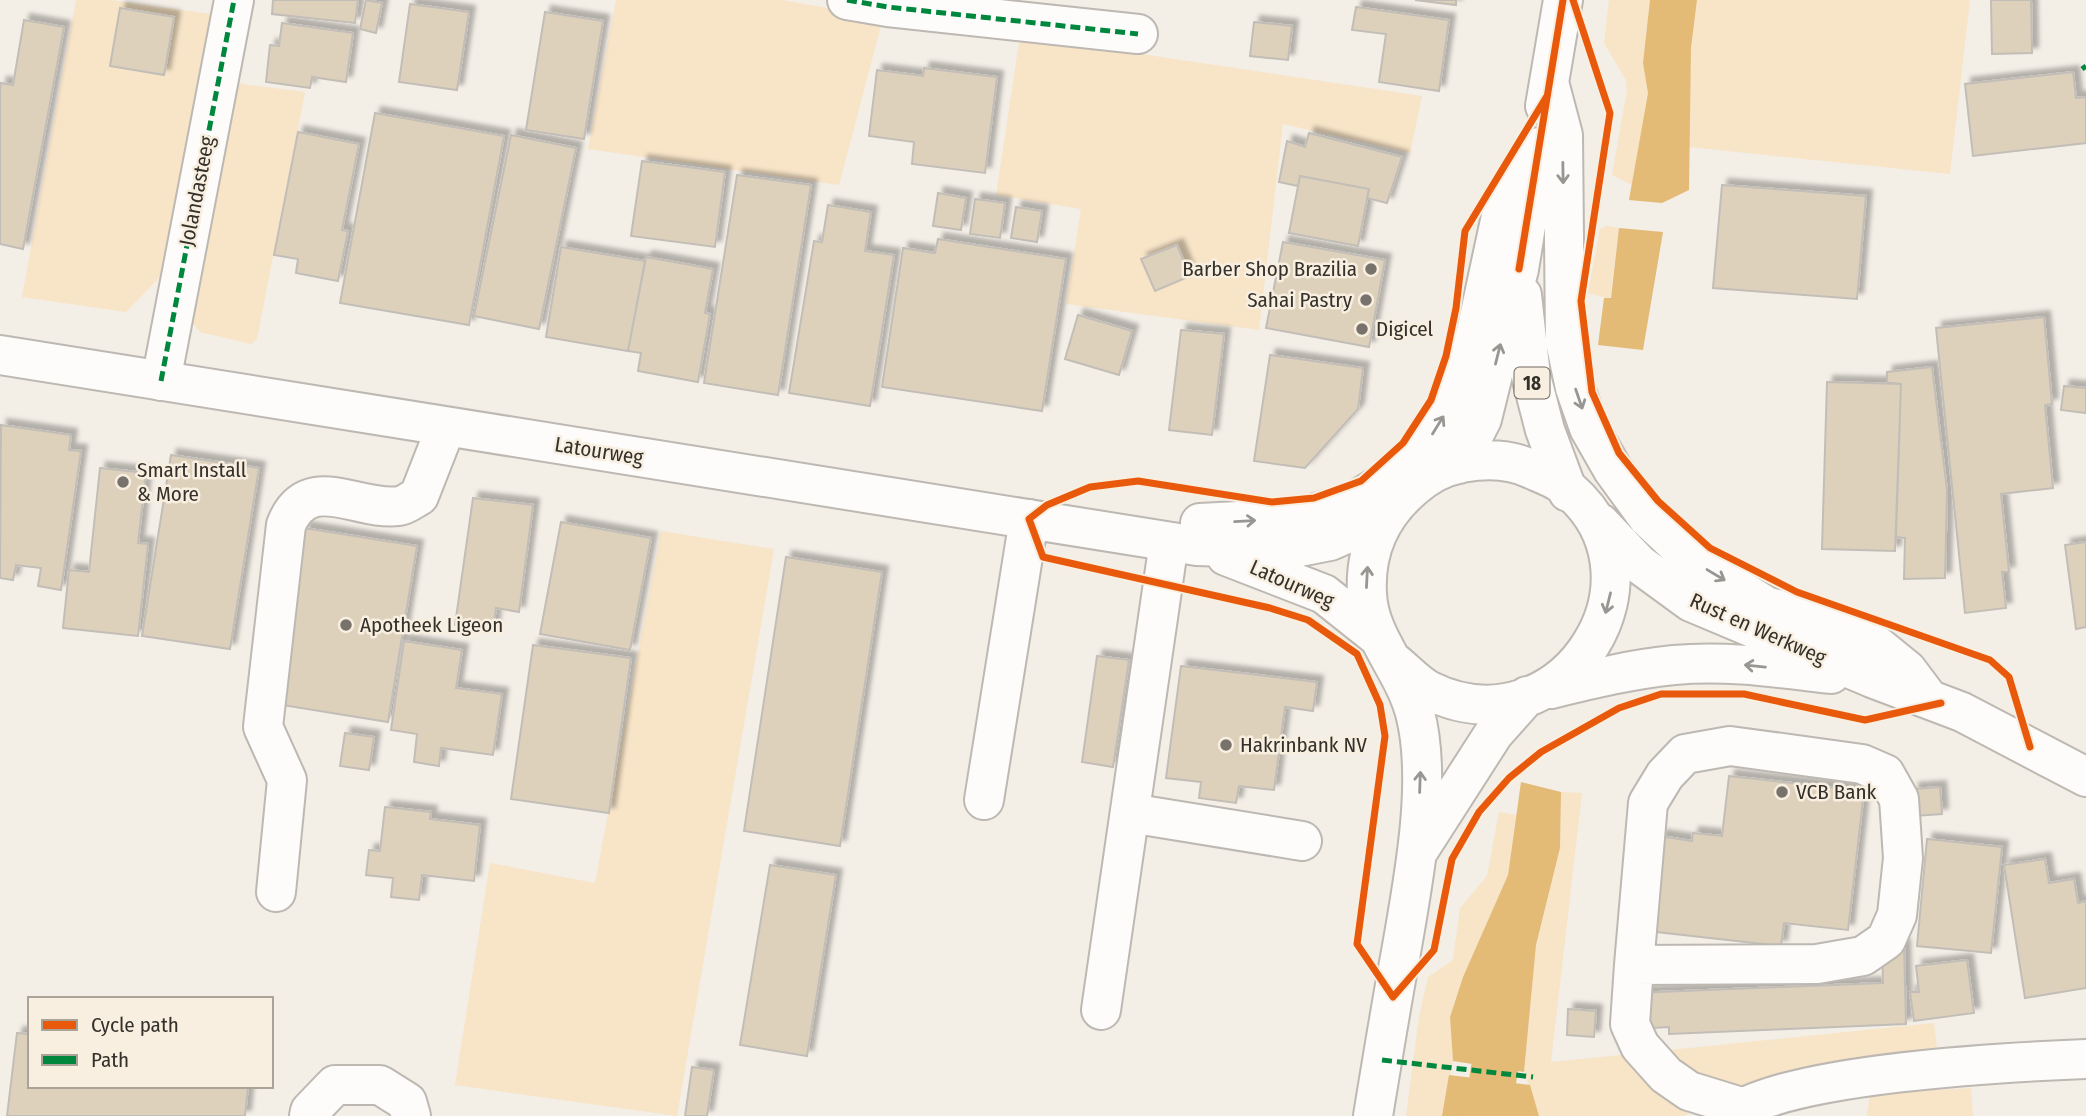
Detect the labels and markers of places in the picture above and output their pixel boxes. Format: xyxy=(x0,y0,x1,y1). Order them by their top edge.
place label: Barber Shop Brazilia xyxy=(1182,256,1357,282)
marker: Barber Shop Brazilia xyxy=(1363,261,1379,277)
place label: Sahai Pastry xyxy=(1247,287,1353,313)
marker: Sahai Pastry xyxy=(1358,292,1374,308)
place label: Digicel xyxy=(1376,316,1434,342)
marker: Digicel xyxy=(1354,321,1370,337)
place label: Smart Install & More xyxy=(137,457,247,507)
marker: Smart Install & More xyxy=(115,474,131,490)
place label: Apotheek Ligeon xyxy=(360,612,503,638)
marker: Apotheek Ligeon xyxy=(338,617,354,633)
place label: Hakrinbank NV xyxy=(1240,732,1367,758)
marker: Hakrinbank NV xyxy=(1218,737,1234,753)
place label: VCB Bank xyxy=(1796,779,1877,805)
marker: VCB Bank xyxy=(1774,784,1790,800)

